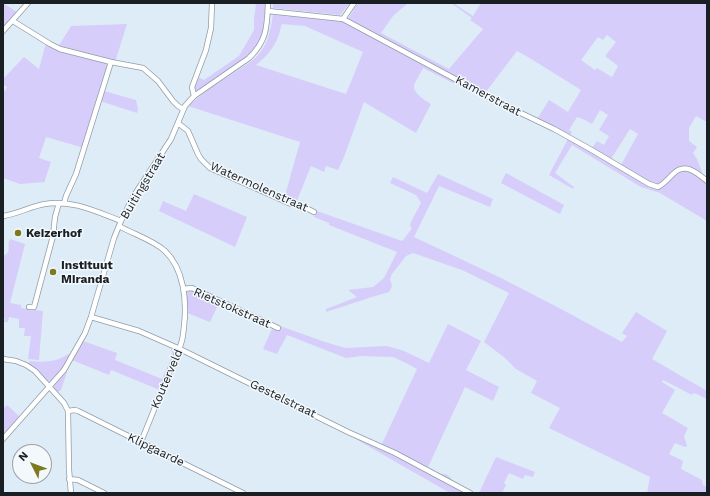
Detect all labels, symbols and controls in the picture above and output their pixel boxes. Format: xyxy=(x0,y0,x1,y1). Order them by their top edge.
street label: Kamerstraat xyxy=(453,73,523,119)
street label: Buitingstraat xyxy=(118,150,168,222)
street label: Watermolenstraat xyxy=(208,159,310,215)
place label: Keizerhof xyxy=(26,226,82,240)
marker: Keizerhof xyxy=(13,228,23,238)
place label: Instituut Miranda xyxy=(61,258,113,286)
marker: Instituut Miranda xyxy=(48,267,58,277)
street label: Rietstokstraat xyxy=(191,285,273,331)
street label: Kouterveld xyxy=(148,347,186,411)
street label: Gestelstraat xyxy=(247,377,319,421)
street label: Klipgaarde xyxy=(125,430,187,470)
north arrow xyxy=(12,444,52,484)
text: N xyxy=(16,449,31,464)

